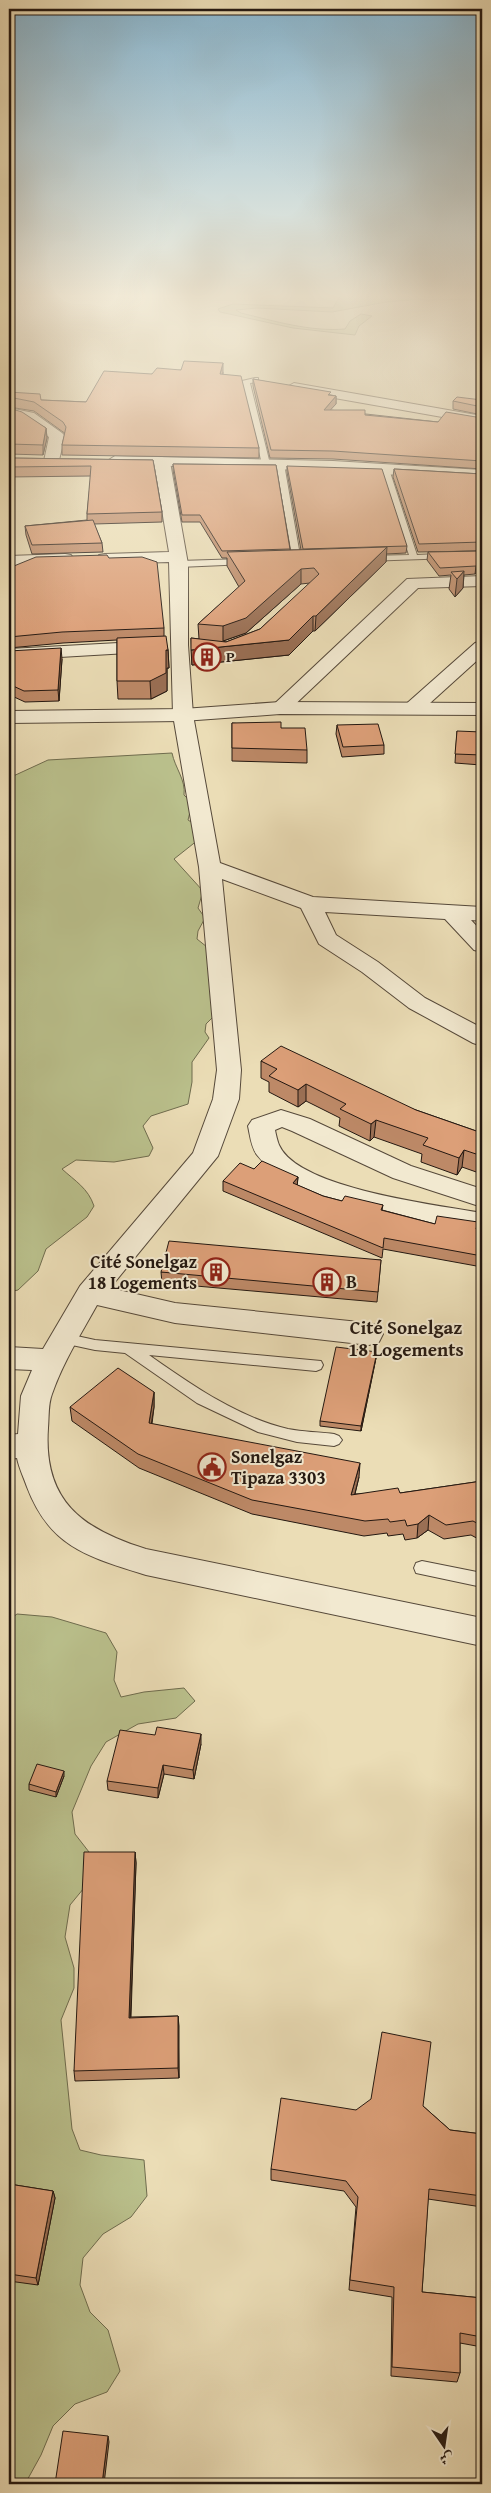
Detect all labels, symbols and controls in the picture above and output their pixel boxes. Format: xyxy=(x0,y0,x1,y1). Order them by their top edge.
building icon: P xyxy=(192,642,222,672)
place label: P xyxy=(226,646,235,667)
place label: Cité Sonelgaz 18 Logements xyxy=(88,1248,197,1296)
building icon: Cité Sonelgaz 18 Logements xyxy=(201,1257,231,1287)
building icon: B xyxy=(312,1267,342,1297)
place label: B xyxy=(346,1268,357,1295)
district label: Cité Sonelgaz 18 Logements xyxy=(348,1313,464,1363)
place label: Sonelgaz Tipaza 3303 xyxy=(231,1443,326,1491)
public building icon: Sonelgaz Tipaza 3303 xyxy=(197,1452,227,1482)
north arrow xyxy=(418,2420,468,2470)
text: ش xyxy=(438,2447,456,2470)

